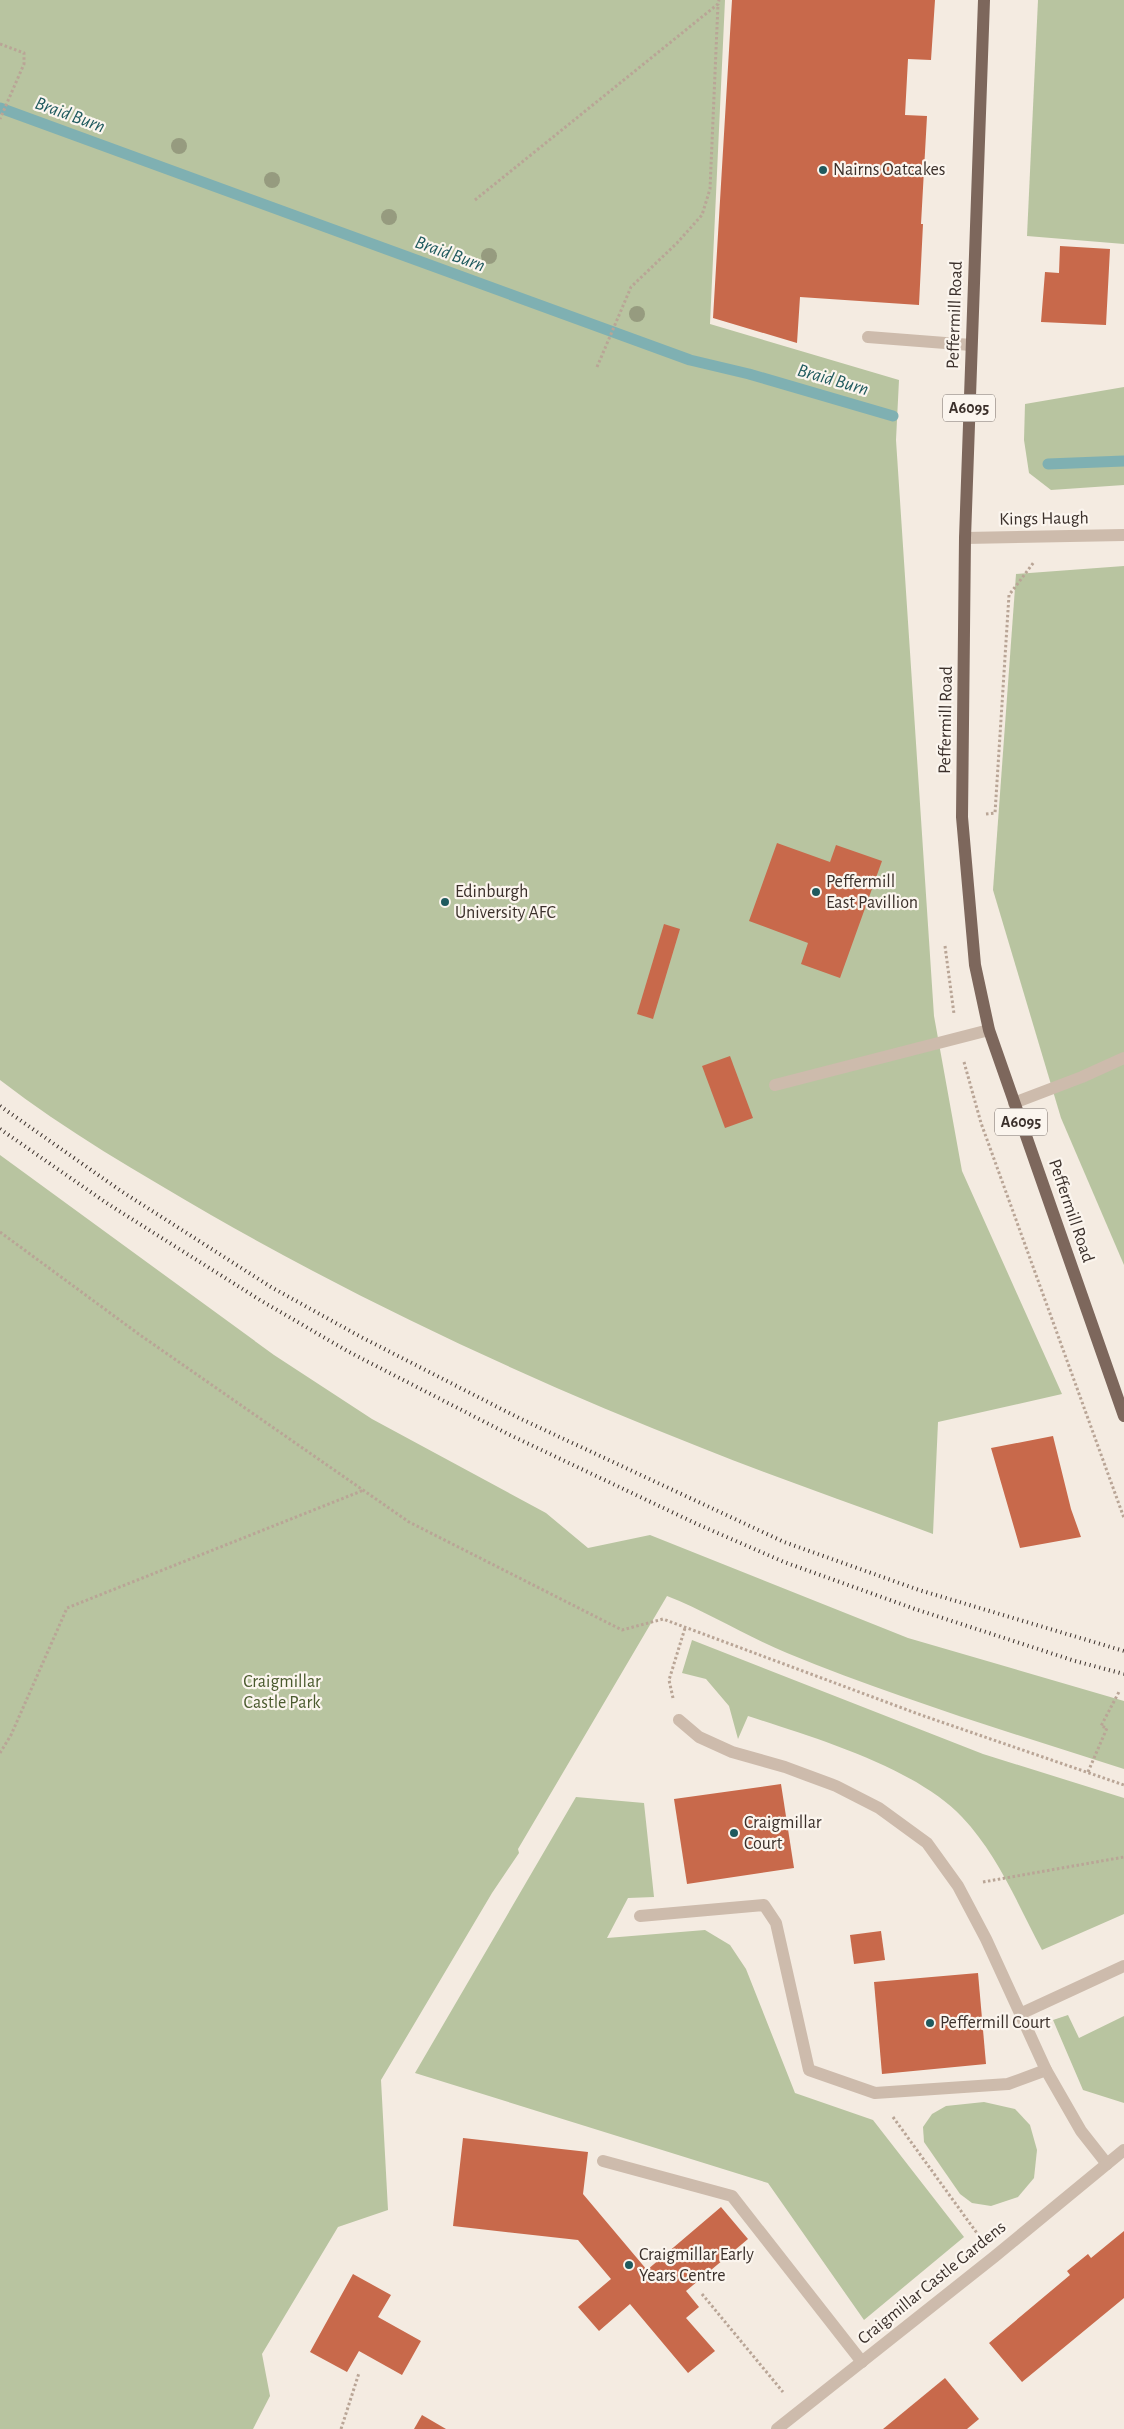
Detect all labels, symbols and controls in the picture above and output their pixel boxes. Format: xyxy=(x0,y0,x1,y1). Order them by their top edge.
water label: Braid Burn xyxy=(32,94,108,136)
place label: Nairns Oatcakes xyxy=(833,161,946,179)
marker: Nairns Oatcakes xyxy=(817,164,829,176)
water label: Braid Burn xyxy=(412,233,488,275)
street label: Peffermill Road xyxy=(944,261,966,369)
water label: Braid Burn xyxy=(795,361,871,399)
road number: A6095 xyxy=(943,394,995,422)
street label: Kings Haugh xyxy=(999,509,1089,529)
street label: Peffermill Road xyxy=(936,666,956,774)
place label: Peffermill East Pavillion xyxy=(826,873,918,912)
place label: Edinburgh University AFC xyxy=(455,883,556,922)
marker: Peffermill East Pavillion xyxy=(810,886,822,898)
marker: Edinburgh University AFC xyxy=(439,896,451,908)
road number: A6095 xyxy=(995,1108,1047,1136)
street label: Peffermill Road xyxy=(1045,1157,1097,1265)
park label: Craigmillar Castle Park xyxy=(243,1673,321,1712)
place label: Craigmillar Court xyxy=(744,1814,822,1853)
marker: Craigmillar Court xyxy=(728,1827,740,1839)
place label: Peffermill Court xyxy=(940,2014,1051,2032)
marker: Peffermill Court xyxy=(924,2017,936,2029)
street label: Craigmillar Castle Gardens xyxy=(855,2218,1009,2348)
place label: Craigmillar Early Years Centre xyxy=(639,2246,754,2285)
marker: Craigmillar Early Years Centre xyxy=(623,2259,635,2271)

